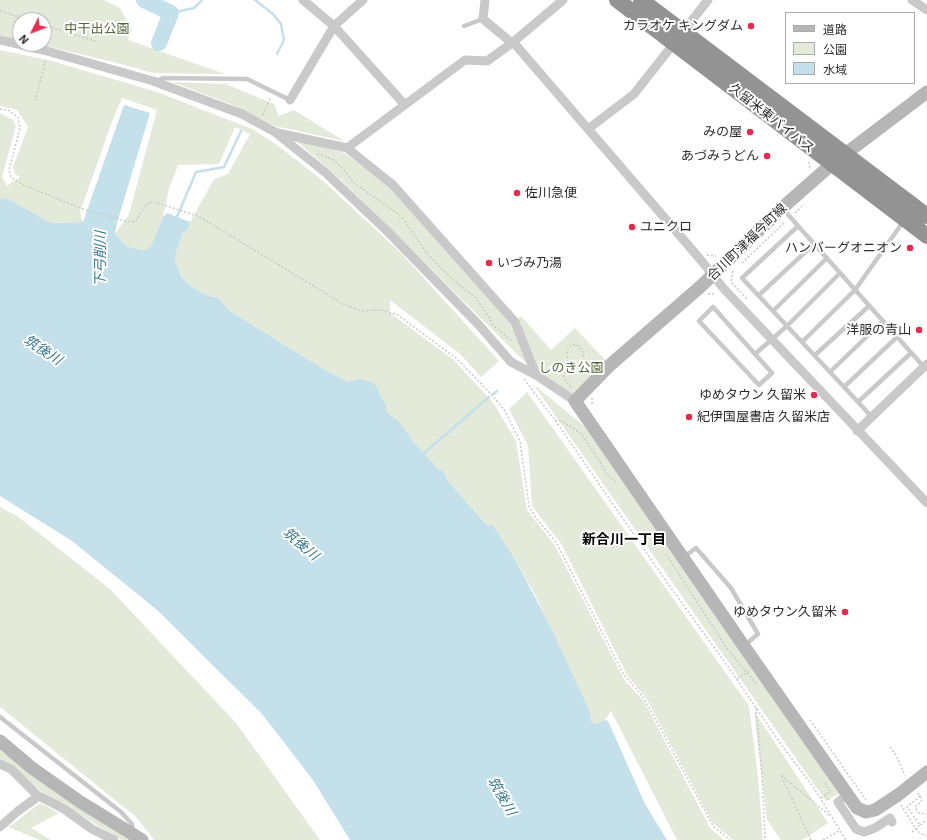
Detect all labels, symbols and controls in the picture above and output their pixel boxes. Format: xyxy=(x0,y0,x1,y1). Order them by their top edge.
north arrow xyxy=(12,12,52,52)
legend xyxy=(785,12,915,84)
place label: カラオケ キングダム xyxy=(623,18,743,34)
park label: 中干出公園 xyxy=(65,21,129,37)
marker: カラオケ キングダム xyxy=(746,21,756,31)
text: 道路 xyxy=(823,22,847,36)
text: N xyxy=(16,32,31,47)
text: 公園 xyxy=(823,42,847,56)
text: 水域 xyxy=(823,62,847,76)
street label: 久留米東バイパス xyxy=(726,80,818,156)
place label: みの屋 xyxy=(703,124,742,140)
marker: みの屋 xyxy=(745,127,755,137)
place label: あづみうどん xyxy=(681,148,759,164)
marker: あづみうどん xyxy=(762,151,772,161)
place label: 佐川急便 xyxy=(525,185,577,201)
marker: 佐川急便 xyxy=(512,188,522,198)
street label: 合川町津福今町線 xyxy=(704,200,790,284)
place label: ユニクロ xyxy=(640,219,692,235)
marker: ユニクロ xyxy=(627,222,637,232)
water label: 下弓削川 xyxy=(92,231,108,287)
place label: ハンバーグオニオン xyxy=(785,240,902,256)
marker: ハンバーグオニオン xyxy=(905,243,915,253)
place label: いづみ乃湯 xyxy=(497,255,562,271)
marker: いづみ乃湯 xyxy=(484,258,494,268)
place label: 洋服の青山 xyxy=(846,322,911,338)
marker: 洋服の青山 xyxy=(914,325,924,335)
water label: 筑後川 xyxy=(21,332,65,368)
park label: しのき公園 xyxy=(539,360,603,376)
place label: ゆめタウン 久留米 xyxy=(699,387,806,403)
marker: ゆめタウン 久留米 xyxy=(809,390,819,400)
place label: 紀伊国屋書店 久留米店 xyxy=(697,409,830,425)
marker: 紀伊国屋書店 久留米店 xyxy=(684,412,694,422)
water label: 筑後川 xyxy=(280,524,322,564)
district label: 新合川一丁目 xyxy=(582,531,666,547)
place label: ゆめタウン久留米 xyxy=(733,604,837,620)
marker: ゆめタウン久留米 xyxy=(840,607,850,617)
water label: 筑後川 xyxy=(484,774,520,818)

